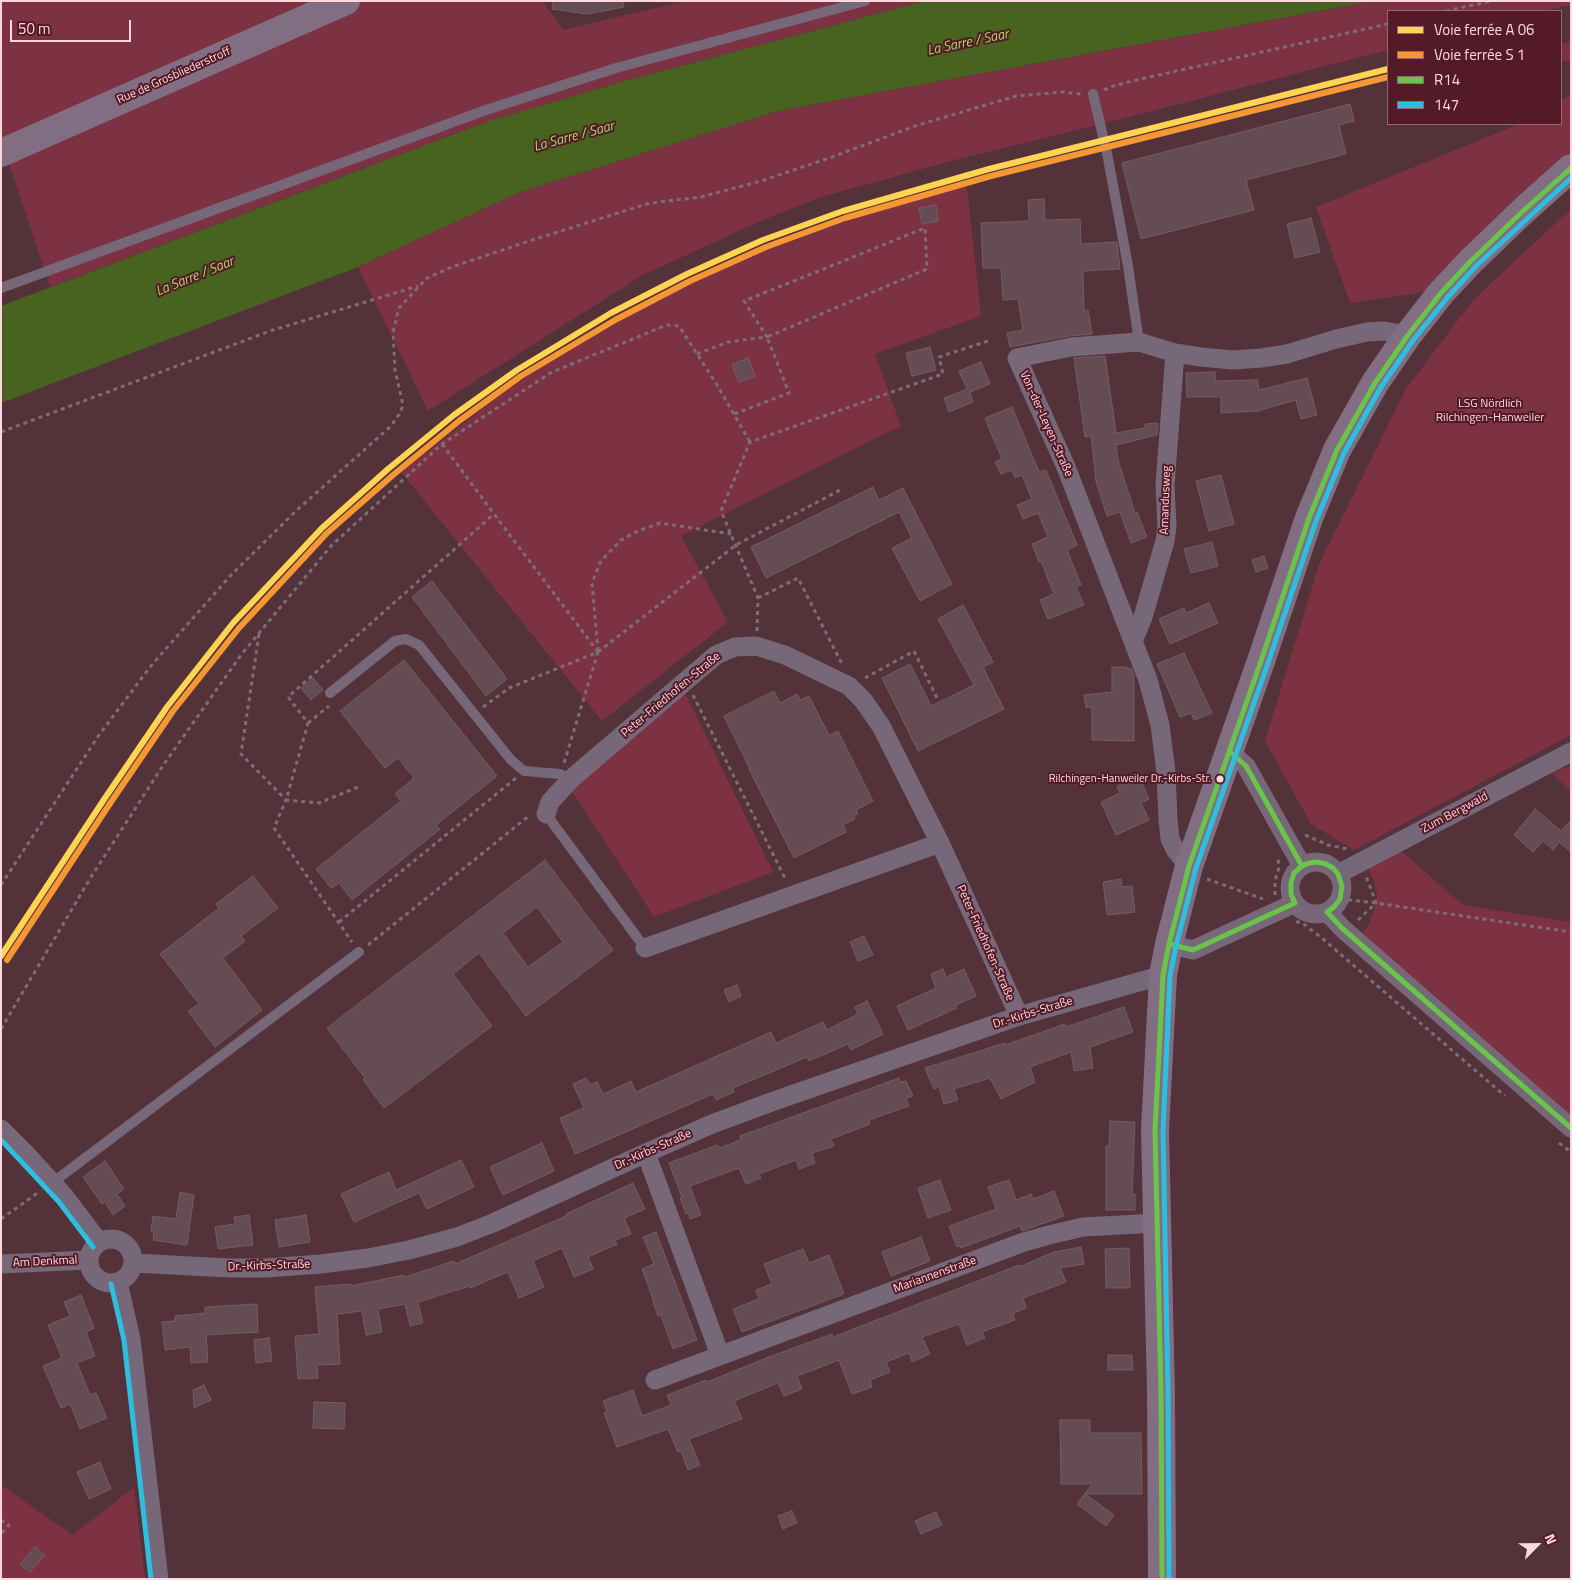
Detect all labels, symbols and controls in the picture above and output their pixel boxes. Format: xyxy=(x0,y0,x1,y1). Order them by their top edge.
scale bar xyxy=(12,10,134,42)
legend xyxy=(1387,10,1562,125)
text: 50 m xyxy=(18,17,51,40)
text: Voie ferrée A 06 xyxy=(1434,18,1534,41)
water label: La Sarre / Saar xyxy=(926,26,1010,60)
text: Voie ferrée S 1 xyxy=(1434,43,1525,66)
street label: Rue de Grosbliederstroff xyxy=(115,44,233,108)
text: R14 xyxy=(1434,68,1460,91)
text: 147 xyxy=(1434,93,1459,116)
water label: La Sarre / Saar xyxy=(532,118,616,156)
water label: La Sarre / Saar xyxy=(154,254,236,300)
street label: Von-der-Leyen-Straße xyxy=(1016,369,1076,479)
park label: LSG Nördlich Rilchingen-Hanweiler xyxy=(1436,397,1544,425)
street label: Amandusweg xyxy=(1158,465,1174,535)
street label: Peter-Friedhofen-Straße xyxy=(618,649,724,741)
place label: Rilchingen-Hanweiler Dr.-Kirbs-Str. xyxy=(1049,772,1211,786)
marker: Rilchingen-Hanweiler Dr.-Kirbs-Str. xyxy=(1215,774,1225,784)
street label: Zum Bergwald xyxy=(1419,789,1491,837)
street label: Peter-Friedhofen-Straße xyxy=(953,883,1017,1003)
street label: Dr.-Kirbs-Straße xyxy=(991,994,1075,1032)
street label: Dr.-Kirbs-Straße xyxy=(612,1127,694,1173)
street label: Am Denkmal xyxy=(12,1253,78,1271)
street label: Mariannenstraße xyxy=(892,1253,978,1297)
street label: Dr.-Kirbs-Straße xyxy=(227,1257,311,1275)
north arrow xyxy=(1512,1520,1562,1570)
text: N xyxy=(1540,1530,1563,1548)

